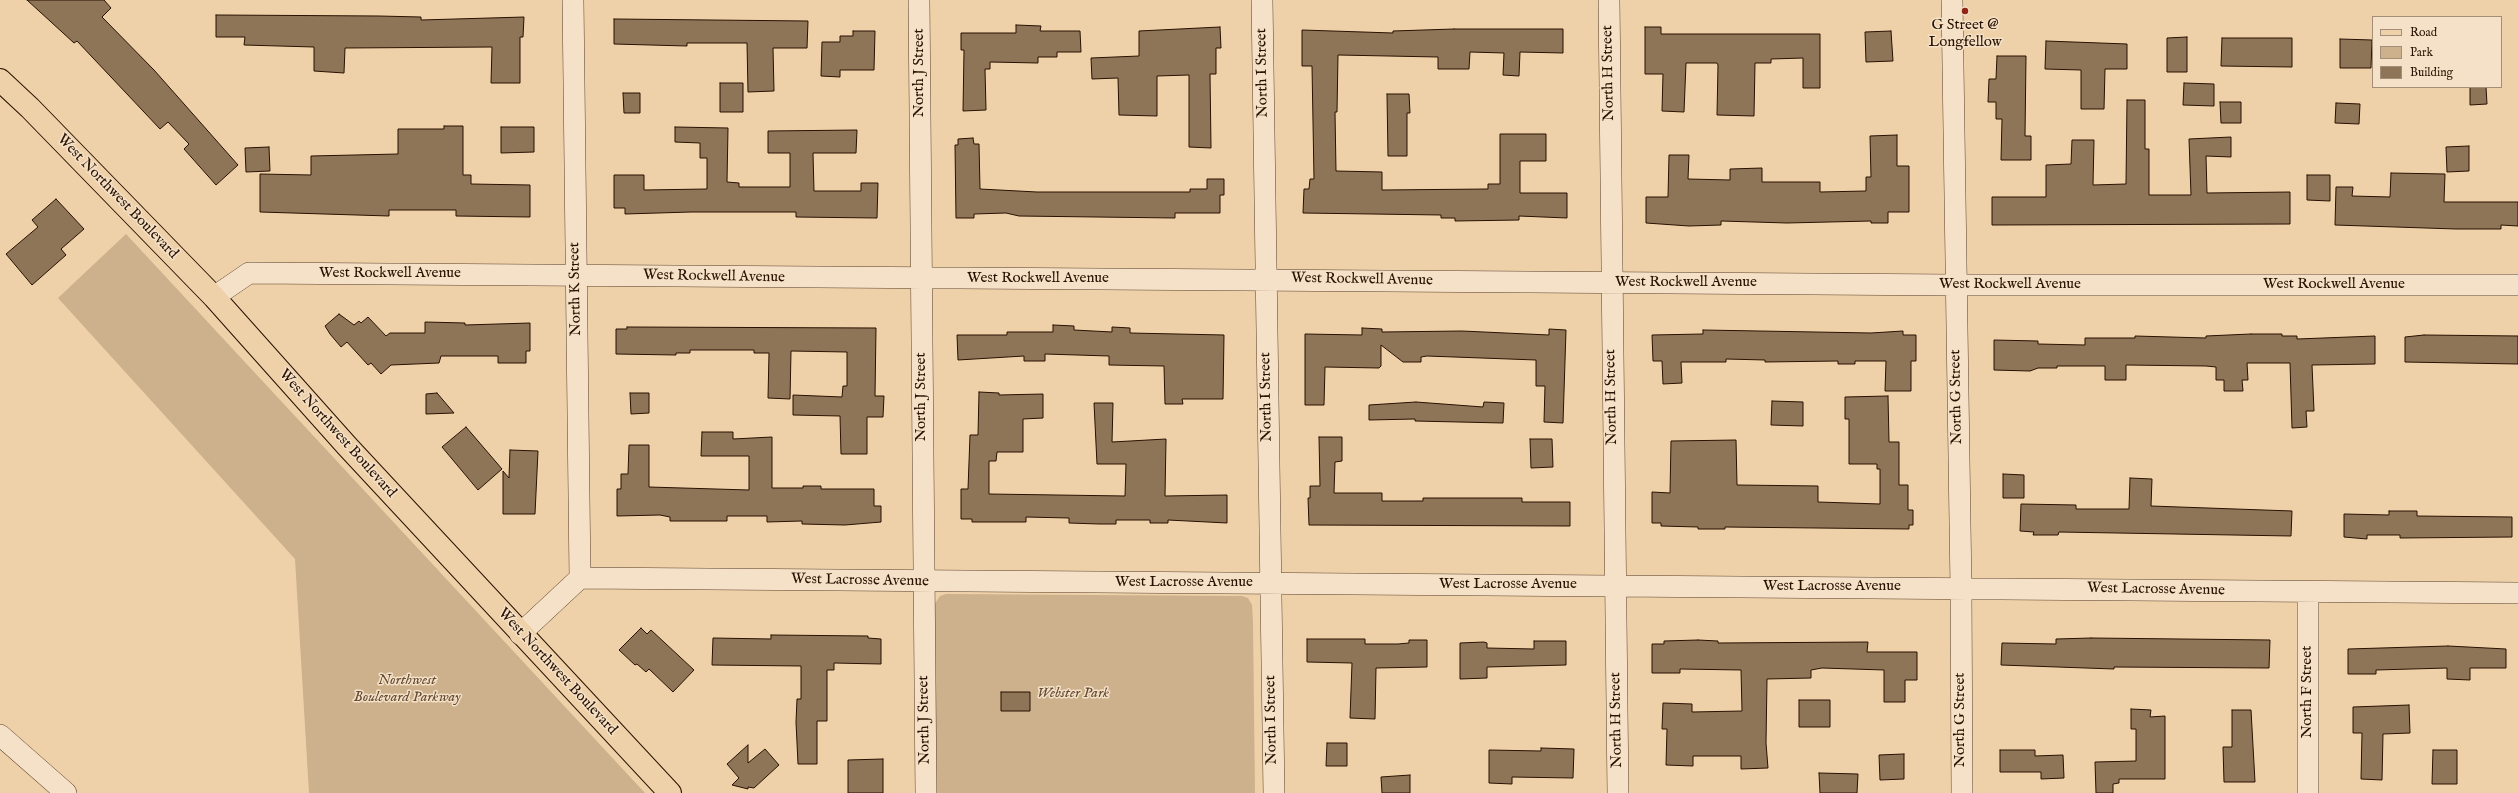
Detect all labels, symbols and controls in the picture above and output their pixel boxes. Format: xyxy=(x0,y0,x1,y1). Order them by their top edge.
marker: G Street @ Longfellow xyxy=(1960,6,1970,16)
legend xyxy=(2372,16,2502,88)
place label: G Street @ Longfellow xyxy=(1928,17,2002,52)
street label: North H Street xyxy=(1599,25,1619,121)
text: Road xyxy=(2410,25,2437,40)
street label: North J Street xyxy=(911,28,929,118)
street label: North I Street xyxy=(1253,28,1273,118)
text: Park xyxy=(2410,45,2433,60)
text: Building xyxy=(2410,65,2453,80)
street label: West Northwest Boulevard xyxy=(53,131,181,263)
street label: North K Street xyxy=(566,242,586,336)
street label: West Rockwell Avenue xyxy=(319,265,461,283)
street label: West Rockwell Avenue xyxy=(643,267,785,287)
street label: West Rockwell Avenue xyxy=(967,270,1109,288)
street label: West Rockwell Avenue xyxy=(1291,270,1433,290)
street label: West Rockwell Avenue xyxy=(1615,274,1757,292)
street label: West Rockwell Avenue xyxy=(1939,276,2081,294)
street label: West Rockwell Avenue xyxy=(2263,276,2405,294)
street label: North H Street xyxy=(1602,349,1622,445)
street label: North G Street xyxy=(1947,349,1967,445)
street label: North J Street xyxy=(913,352,931,442)
street label: North I Street xyxy=(1257,352,1277,442)
street label: West Northwest Boulevard xyxy=(275,366,399,502)
street label: West Lacrosse Avenue xyxy=(791,571,929,591)
street label: West Lacrosse Avenue xyxy=(1115,574,1253,592)
street label: West Lacrosse Avenue xyxy=(1439,576,1577,594)
street label: West Lacrosse Avenue xyxy=(1763,578,1901,596)
street label: West Lacrosse Avenue xyxy=(2087,580,2225,600)
street label: West Northwest Boulevard xyxy=(494,605,620,739)
street label: North F Street xyxy=(2299,646,2317,738)
park label: Northwest Boulevard Parkway xyxy=(353,672,461,707)
street label: North H Street xyxy=(1607,672,1627,768)
street label: North G Street xyxy=(1952,673,1970,767)
street label: North J Street xyxy=(915,675,935,765)
street label: North I Street xyxy=(1262,675,1282,765)
park label: Webster Park xyxy=(1037,685,1109,703)

